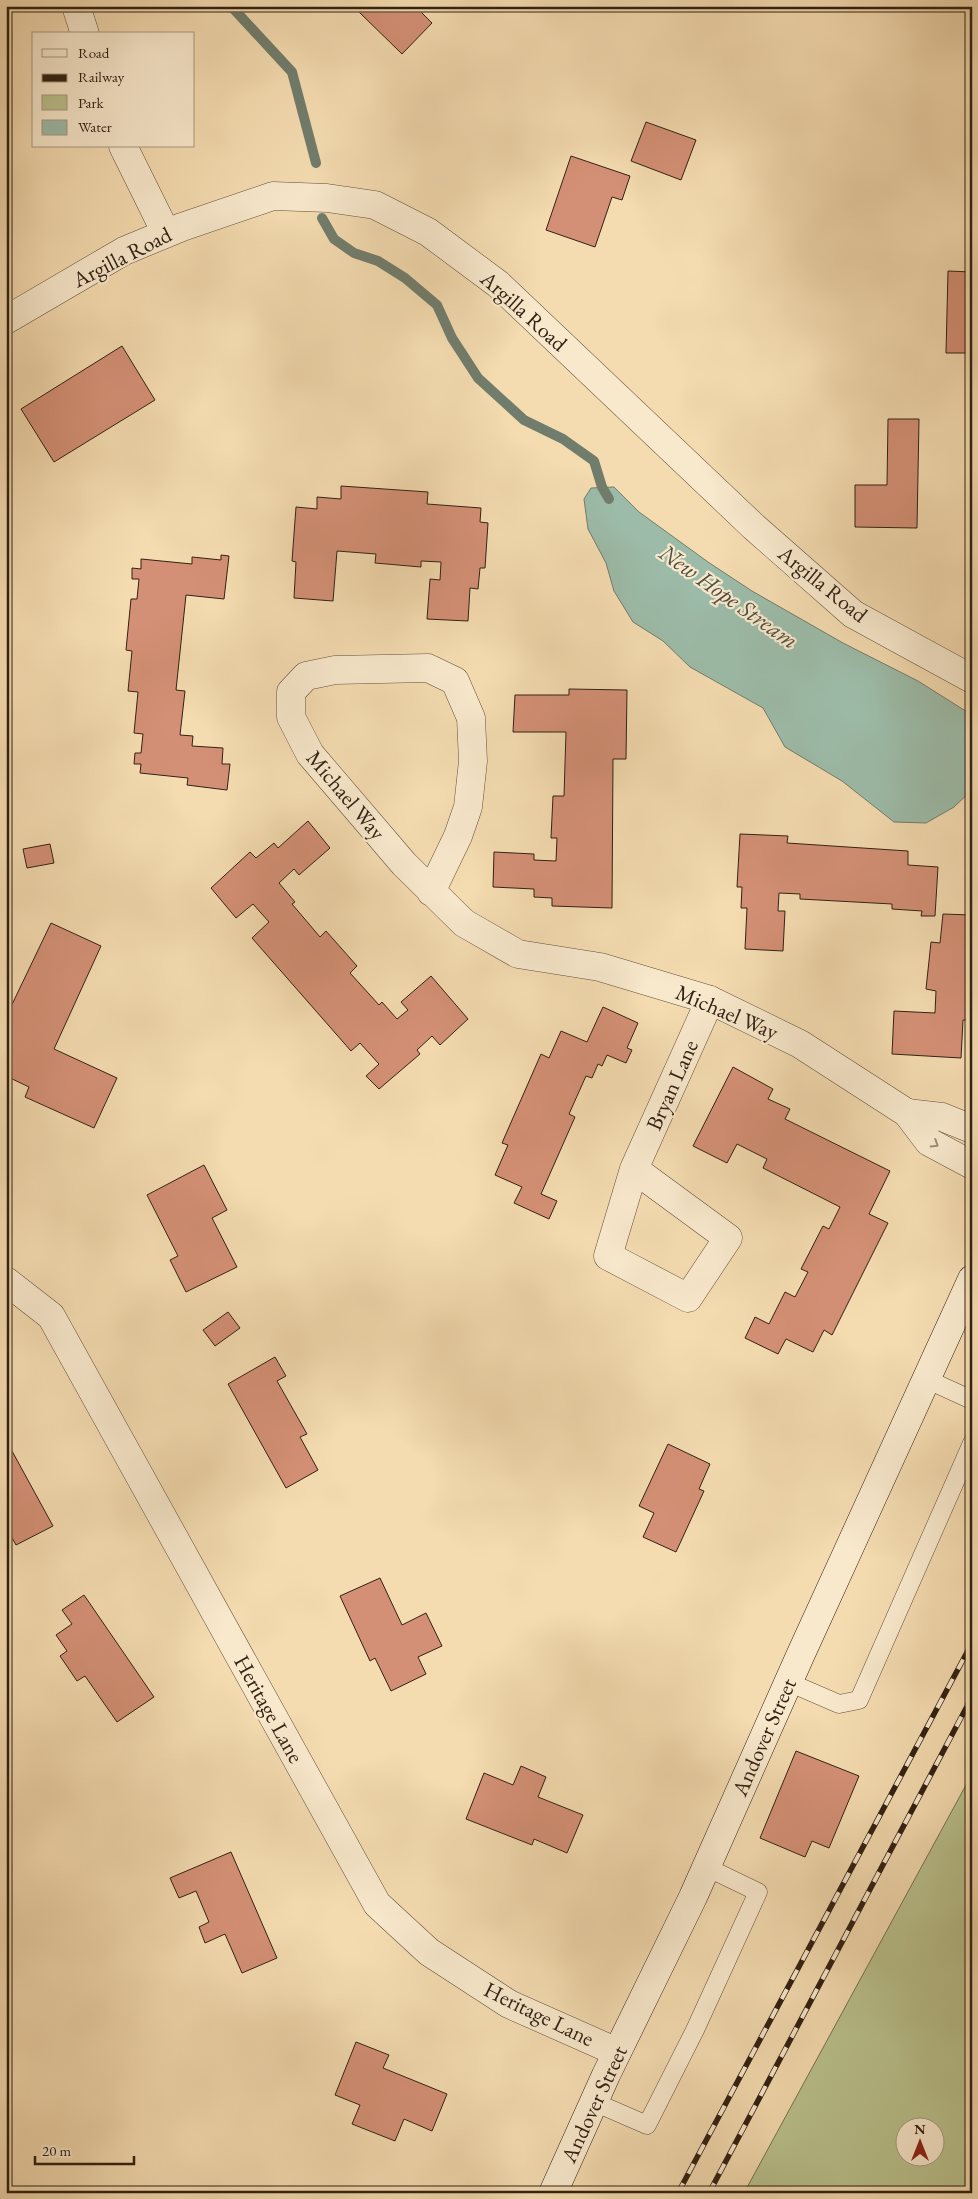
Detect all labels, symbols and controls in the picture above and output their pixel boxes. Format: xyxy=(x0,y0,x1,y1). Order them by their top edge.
legend xyxy=(32,32,195,148)
text: Road xyxy=(78,43,110,62)
text: Railway xyxy=(78,67,125,86)
text: Park xyxy=(78,93,105,112)
text: Water xyxy=(78,117,112,136)
street label: Argilla Road xyxy=(67,219,177,295)
street label: Argilla Road xyxy=(474,264,574,358)
water label: New Hope Stream xyxy=(653,536,805,655)
street label: Argilla Road xyxy=(771,538,874,630)
street label: Michael Way xyxy=(300,744,392,846)
street label: Michael Way xyxy=(671,977,783,1047)
street label: Bryan Lane xyxy=(639,1035,705,1135)
one-way arrow xyxy=(929,1138,938,1148)
street label: Heritage Lane xyxy=(227,1650,311,1769)
street label: Andover Street xyxy=(725,1673,803,1801)
street label: Heritage Lane xyxy=(479,1975,599,2053)
street label: Andover Street xyxy=(554,2041,634,2168)
north arrow xyxy=(896,2116,946,2166)
text: N xyxy=(914,2120,926,2138)
scale bar xyxy=(35,2134,134,2166)
text: 20 m xyxy=(42,2141,71,2160)

